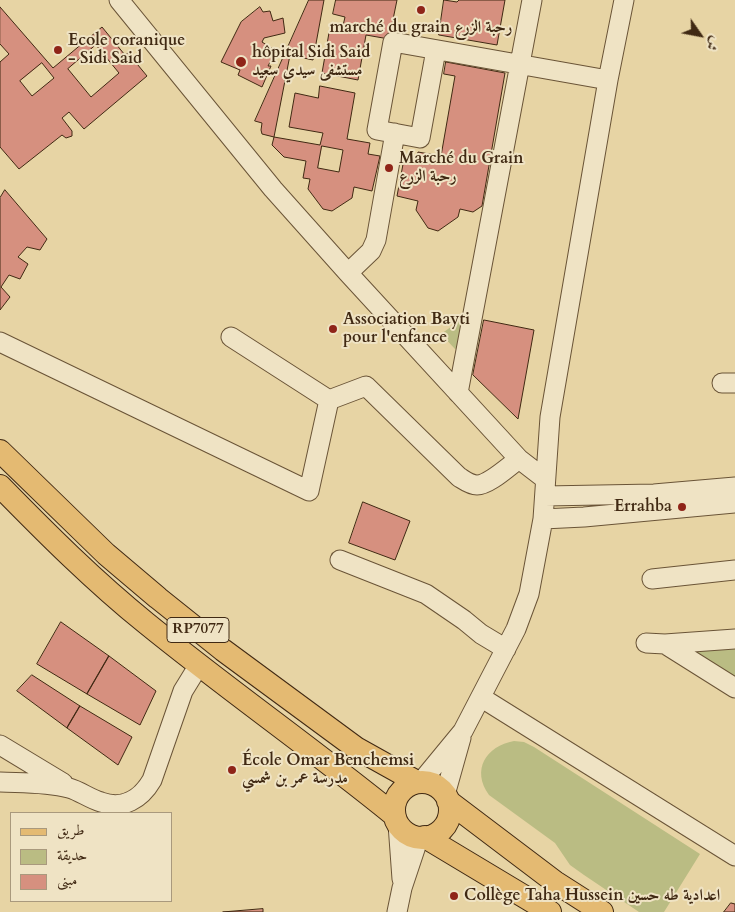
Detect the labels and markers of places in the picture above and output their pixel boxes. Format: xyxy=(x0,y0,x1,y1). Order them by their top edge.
marker: marché du grain رحبة الزرع xyxy=(415,4,427,16)
place label: marché du grain رحبة الزرع xyxy=(330,18,512,38)
place label: Ecole coranique - Sidi Said xyxy=(68,31,185,69)
place label: hôpital Sidi Said مستشفى سيدي سعيد xyxy=(252,43,370,81)
marker: Ecole coranique - Sidi Said xyxy=(52,44,64,56)
marker: hôpital Sidi Said مستشفى سيدي سعيد xyxy=(234,55,248,69)
place label: Marché du Grain رحبة الزرع xyxy=(399,149,523,187)
marker: Marché du Grain رحبة الزرع xyxy=(383,162,395,174)
place label: Association Bayti pour l'enfance xyxy=(343,310,470,348)
marker: Association Bayti pour l'enfance xyxy=(327,323,339,335)
place label: Errahba xyxy=(614,497,672,517)
marker: Errahba xyxy=(676,501,688,513)
place label: École Omar Benchemsi مدرسة عمر بن شمسي xyxy=(242,751,414,789)
marker: École Omar Benchemsi مدرسة عمر بن شمسي xyxy=(226,764,238,776)
place label: Collège Taha Hussein اعدادية طه حسين xyxy=(464,886,720,906)
marker: Collège Taha Hussein اعدادية طه حسين xyxy=(448,890,460,902)

